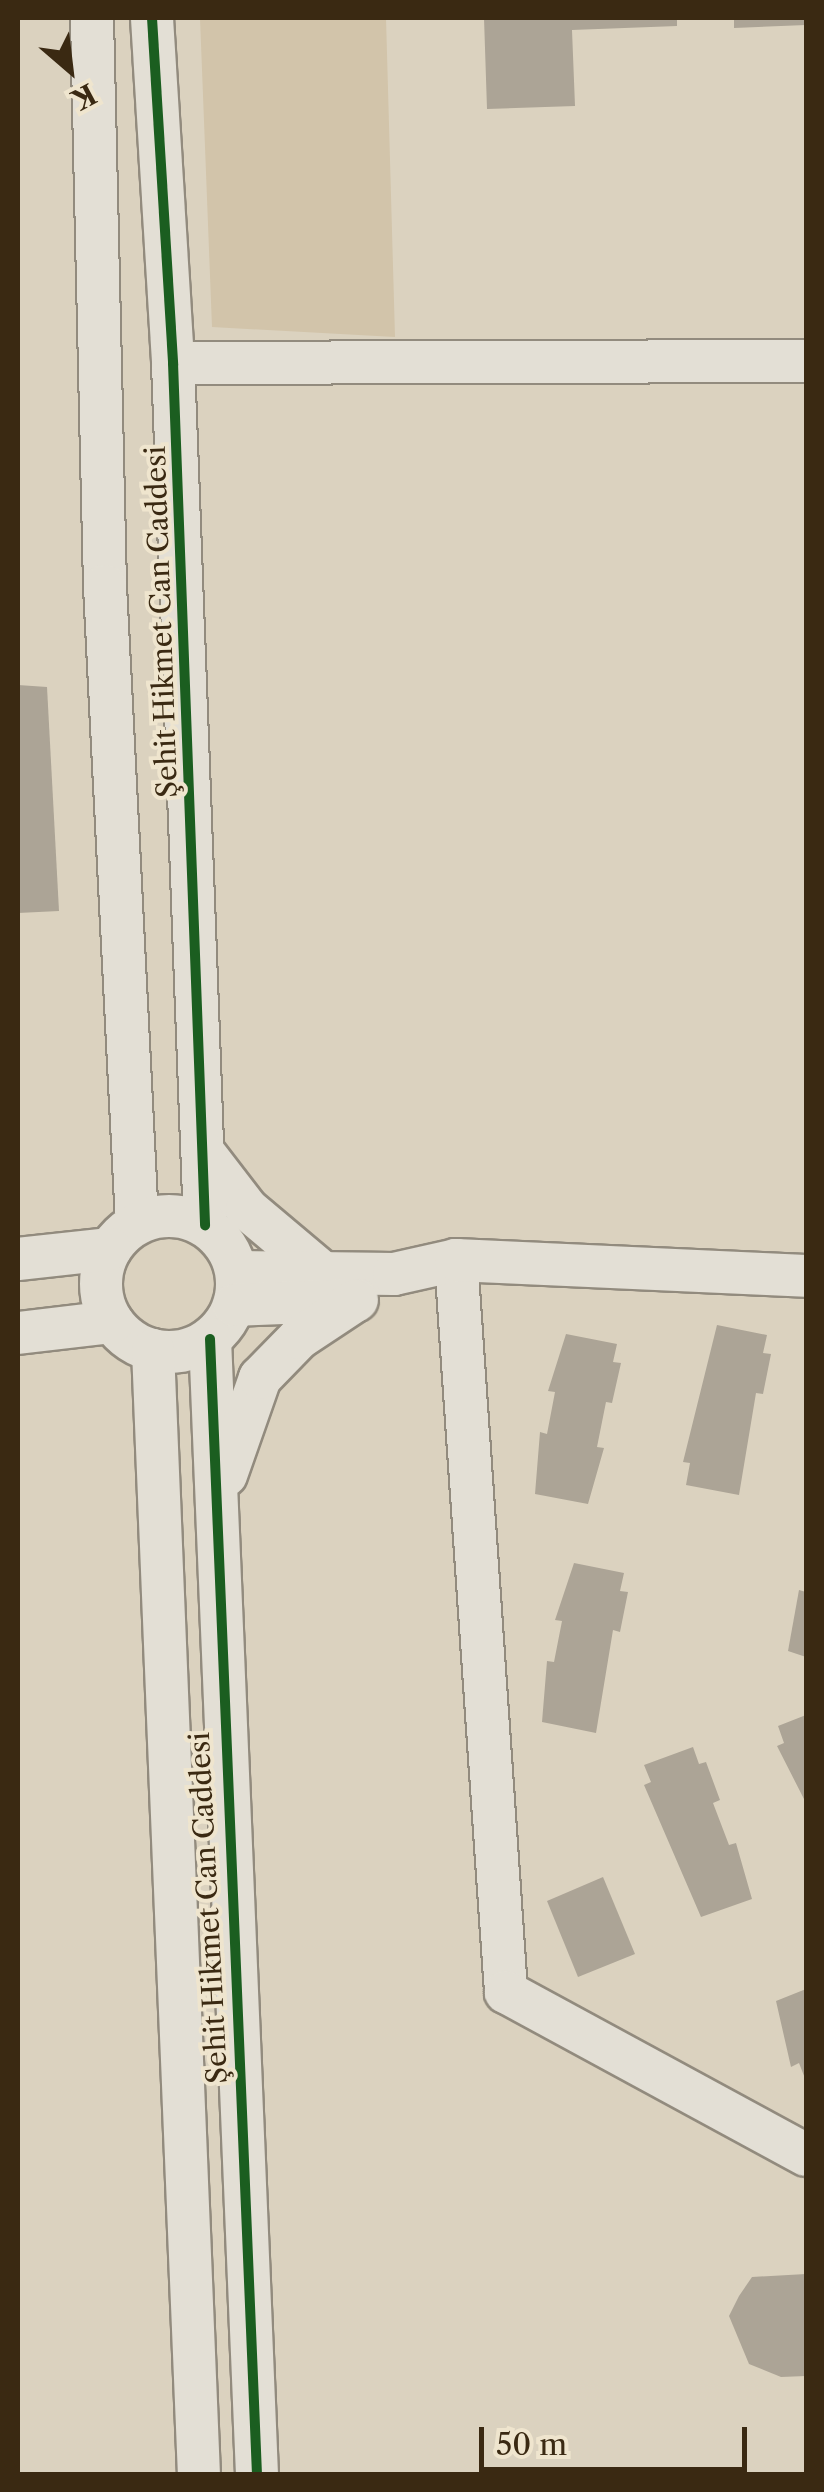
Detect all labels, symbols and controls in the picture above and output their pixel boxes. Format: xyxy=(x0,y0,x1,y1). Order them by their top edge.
north arrow xyxy=(20,20,120,120)
text: K xyxy=(66,76,102,117)
street label: Şehit Hikmet Can Caddesi xyxy=(138,446,184,798)
street label: Şehit Hikmet Can Caddesi xyxy=(182,1731,234,2085)
scale bar xyxy=(484,2407,752,2469)
text: 50 m xyxy=(496,2426,567,2463)

